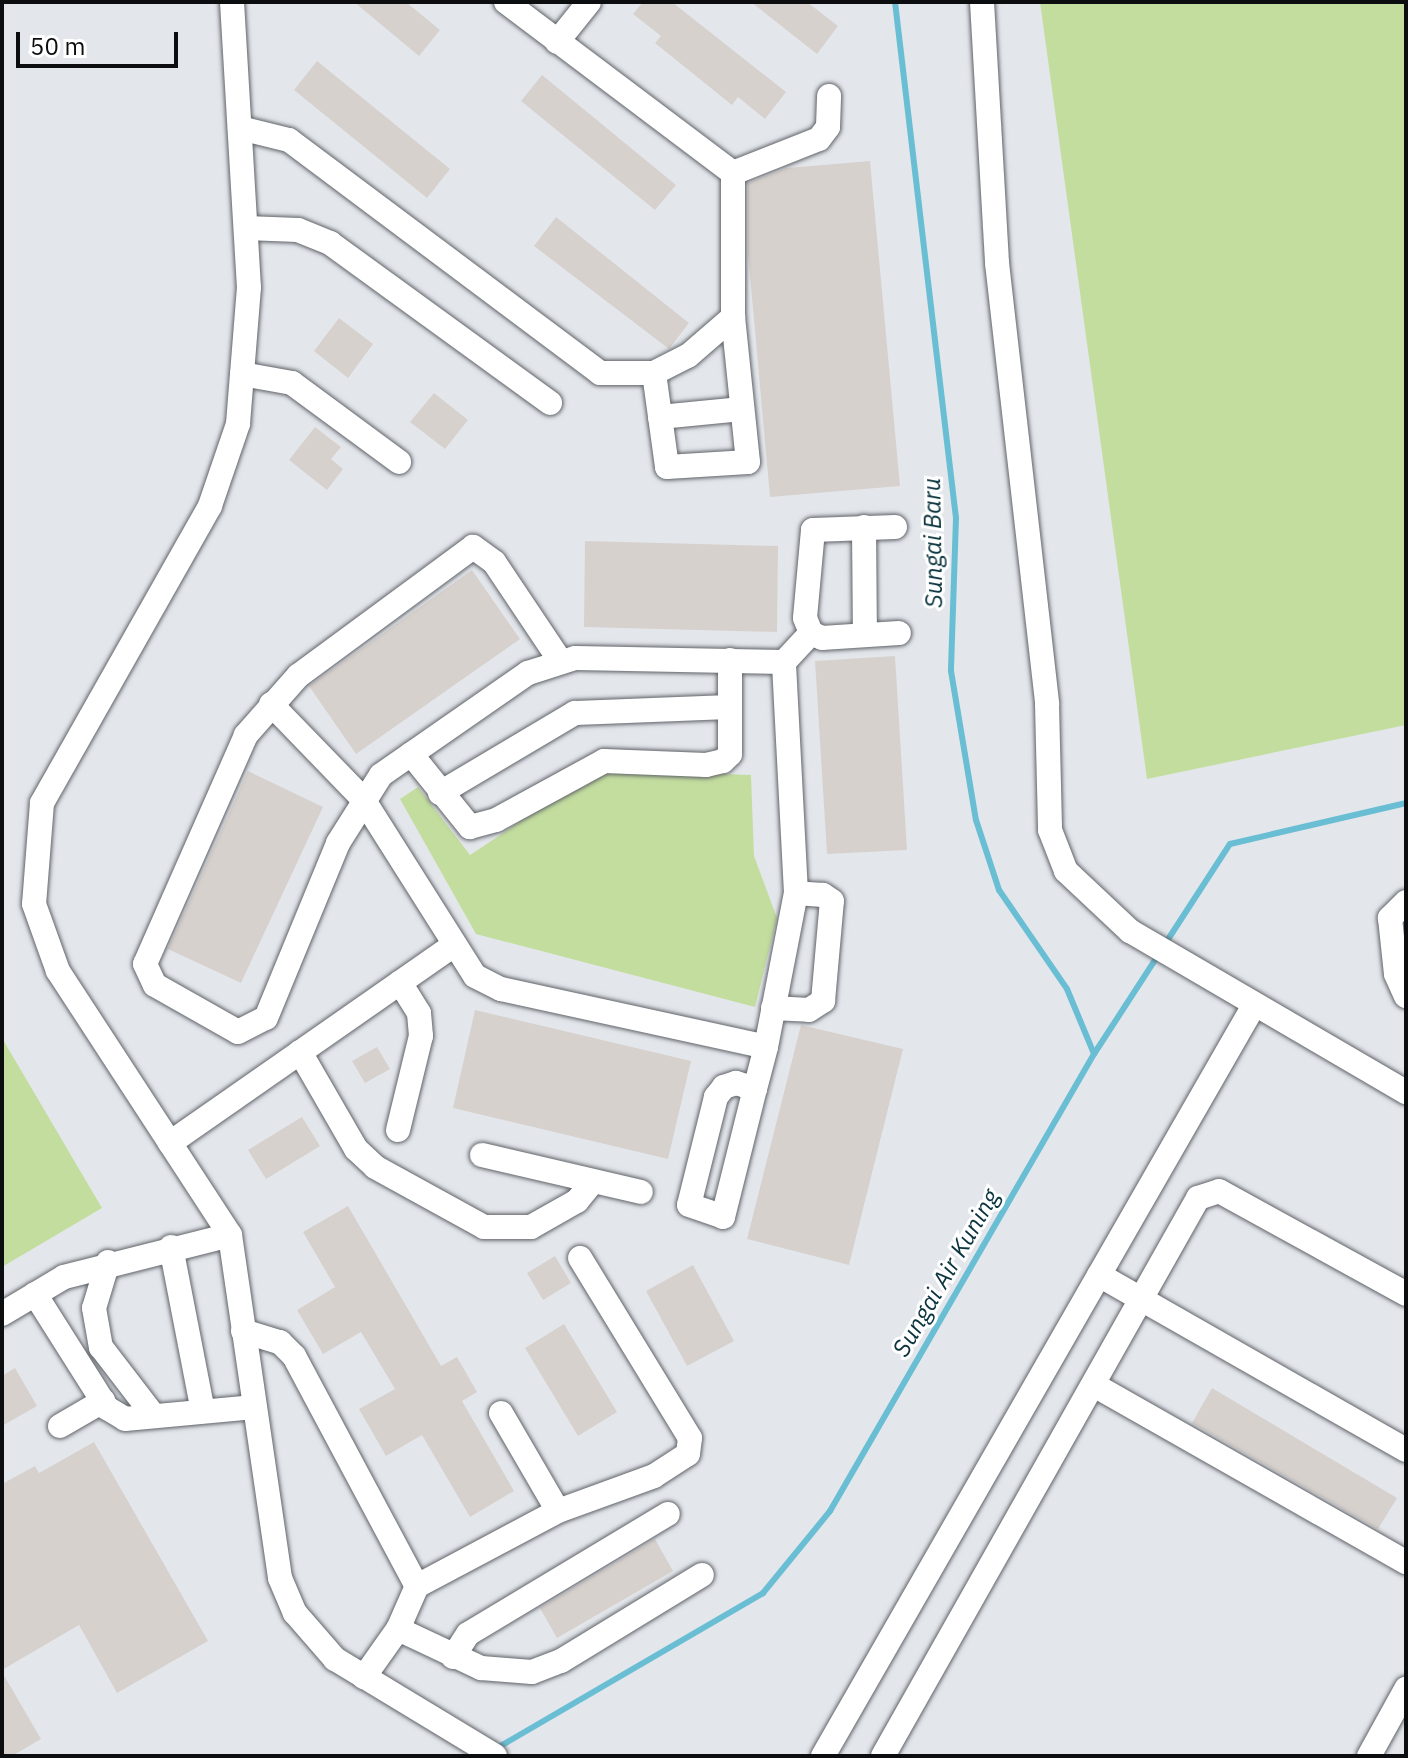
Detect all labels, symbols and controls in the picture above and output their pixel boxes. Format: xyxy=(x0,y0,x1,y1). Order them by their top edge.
scale bar xyxy=(20,16,182,66)
text: 50 m xyxy=(30,30,85,62)
water label: Sungai Baru xyxy=(917,478,949,608)
water label: Sungai Air Kuning xyxy=(887,1184,1005,1362)

